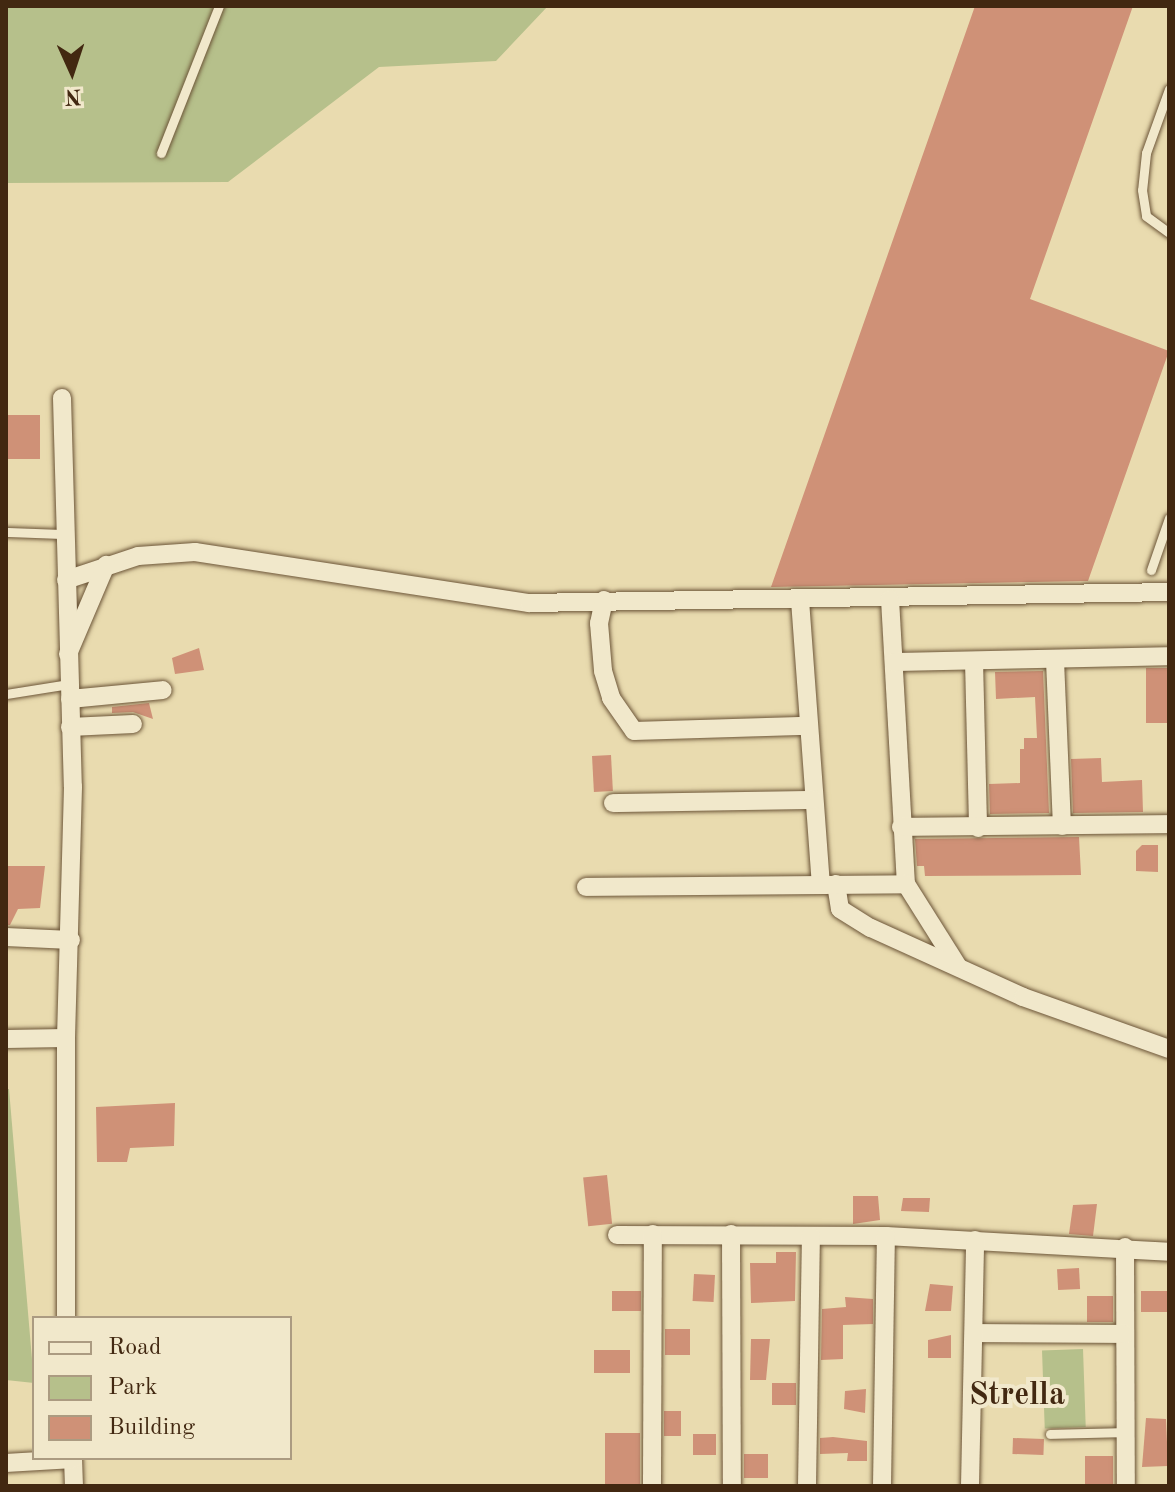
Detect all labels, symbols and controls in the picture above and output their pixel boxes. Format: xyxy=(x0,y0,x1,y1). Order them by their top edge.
north arrow xyxy=(32,32,112,112)
text: N xyxy=(64,85,82,107)
legend xyxy=(32,1316,292,1460)
text: Road xyxy=(108,1336,161,1360)
text: Park xyxy=(108,1376,157,1400)
district label: Strella xyxy=(969,1377,1065,1415)
text: Building xyxy=(108,1416,195,1440)

